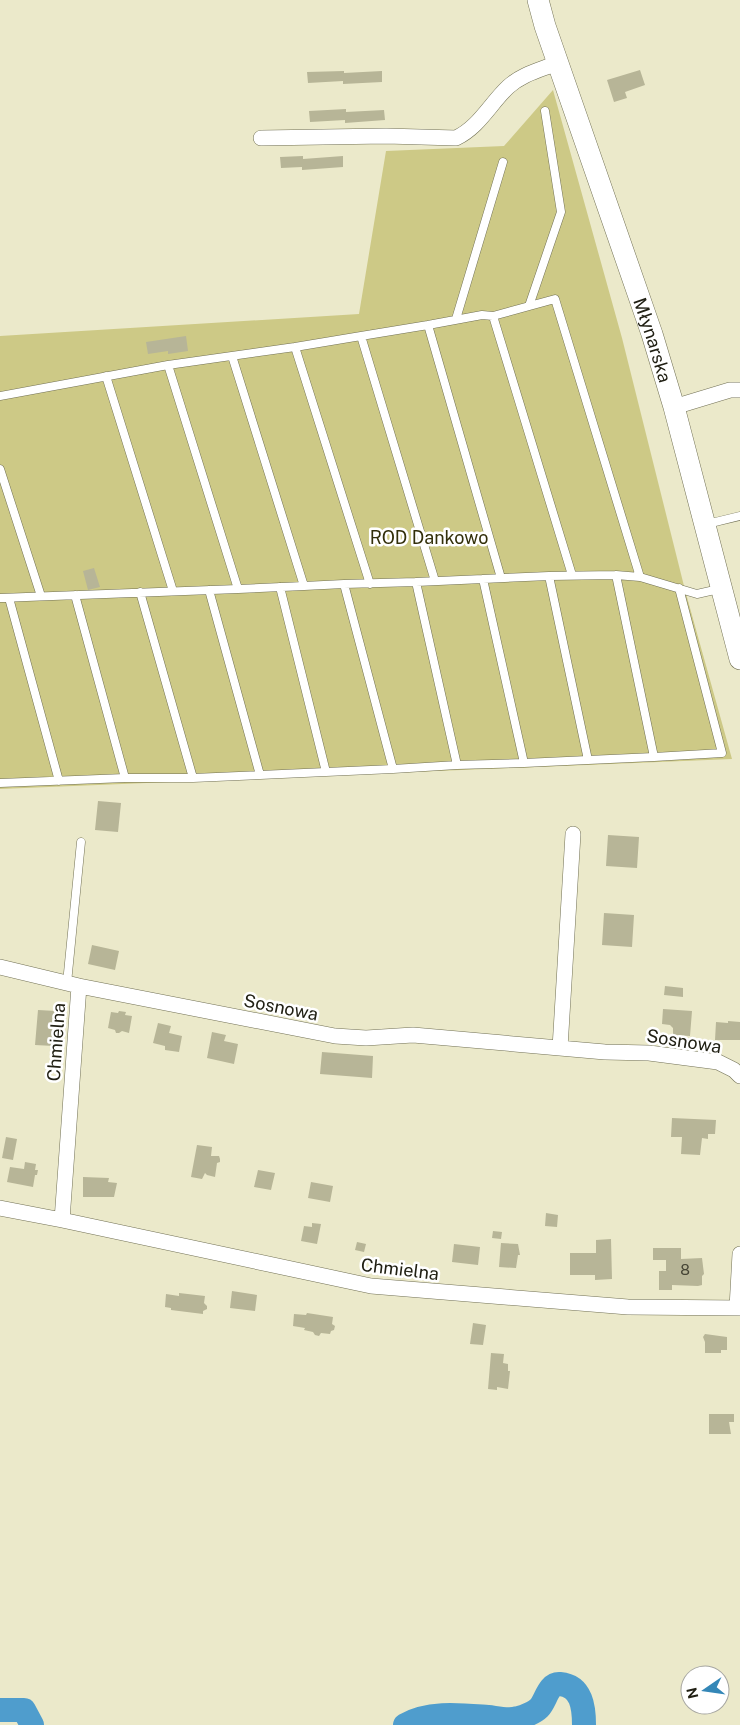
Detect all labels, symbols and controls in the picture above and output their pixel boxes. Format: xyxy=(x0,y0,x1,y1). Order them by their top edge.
street label: Młynarska xyxy=(630,295,676,385)
park label: ROD Dankowo xyxy=(370,527,488,548)
street label: Sosnowa xyxy=(242,989,320,1025)
street label: Chmielna xyxy=(43,1002,69,1082)
street label: Sosnowa xyxy=(645,1025,723,1057)
street label: Chmielna xyxy=(360,1254,440,1284)
house number: 8 xyxy=(680,1261,690,1278)
north arrow xyxy=(680,1665,730,1715)
text: N xyxy=(683,1686,701,1700)

